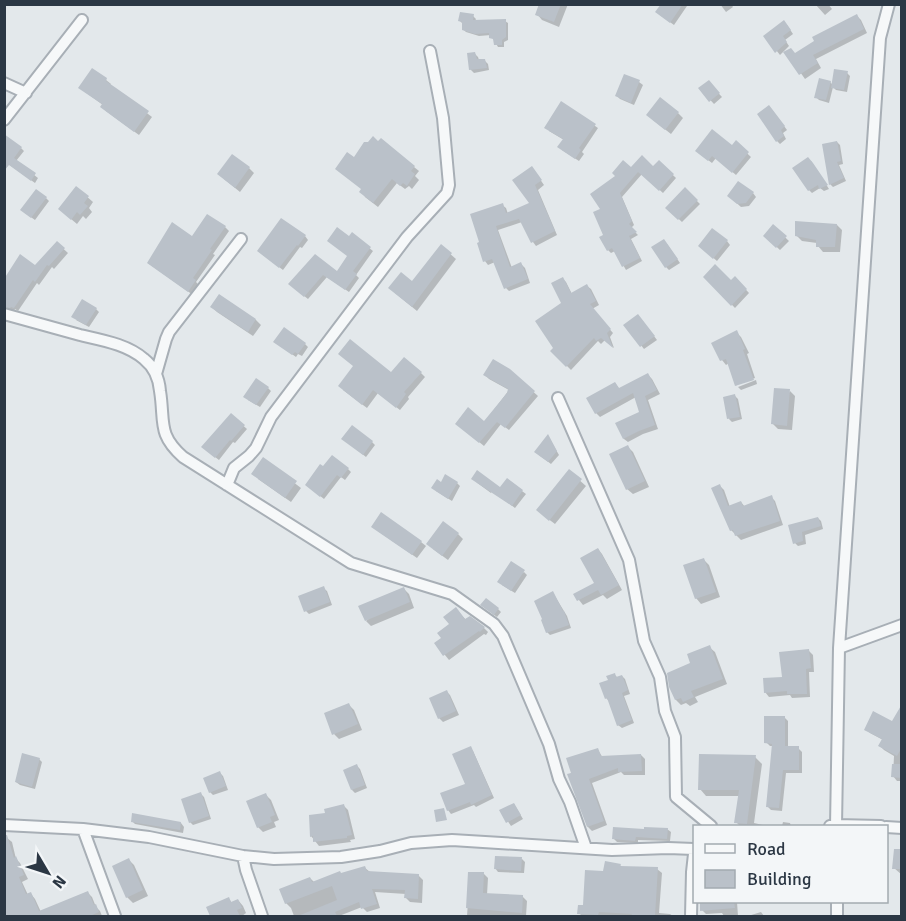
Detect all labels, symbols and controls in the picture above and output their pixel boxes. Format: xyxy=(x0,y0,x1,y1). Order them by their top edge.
legend xyxy=(693,825,888,903)
text: Road xyxy=(747,838,786,860)
north arrow xyxy=(18,843,78,903)
text: Building xyxy=(747,868,811,890)
text: N xyxy=(48,871,70,892)

